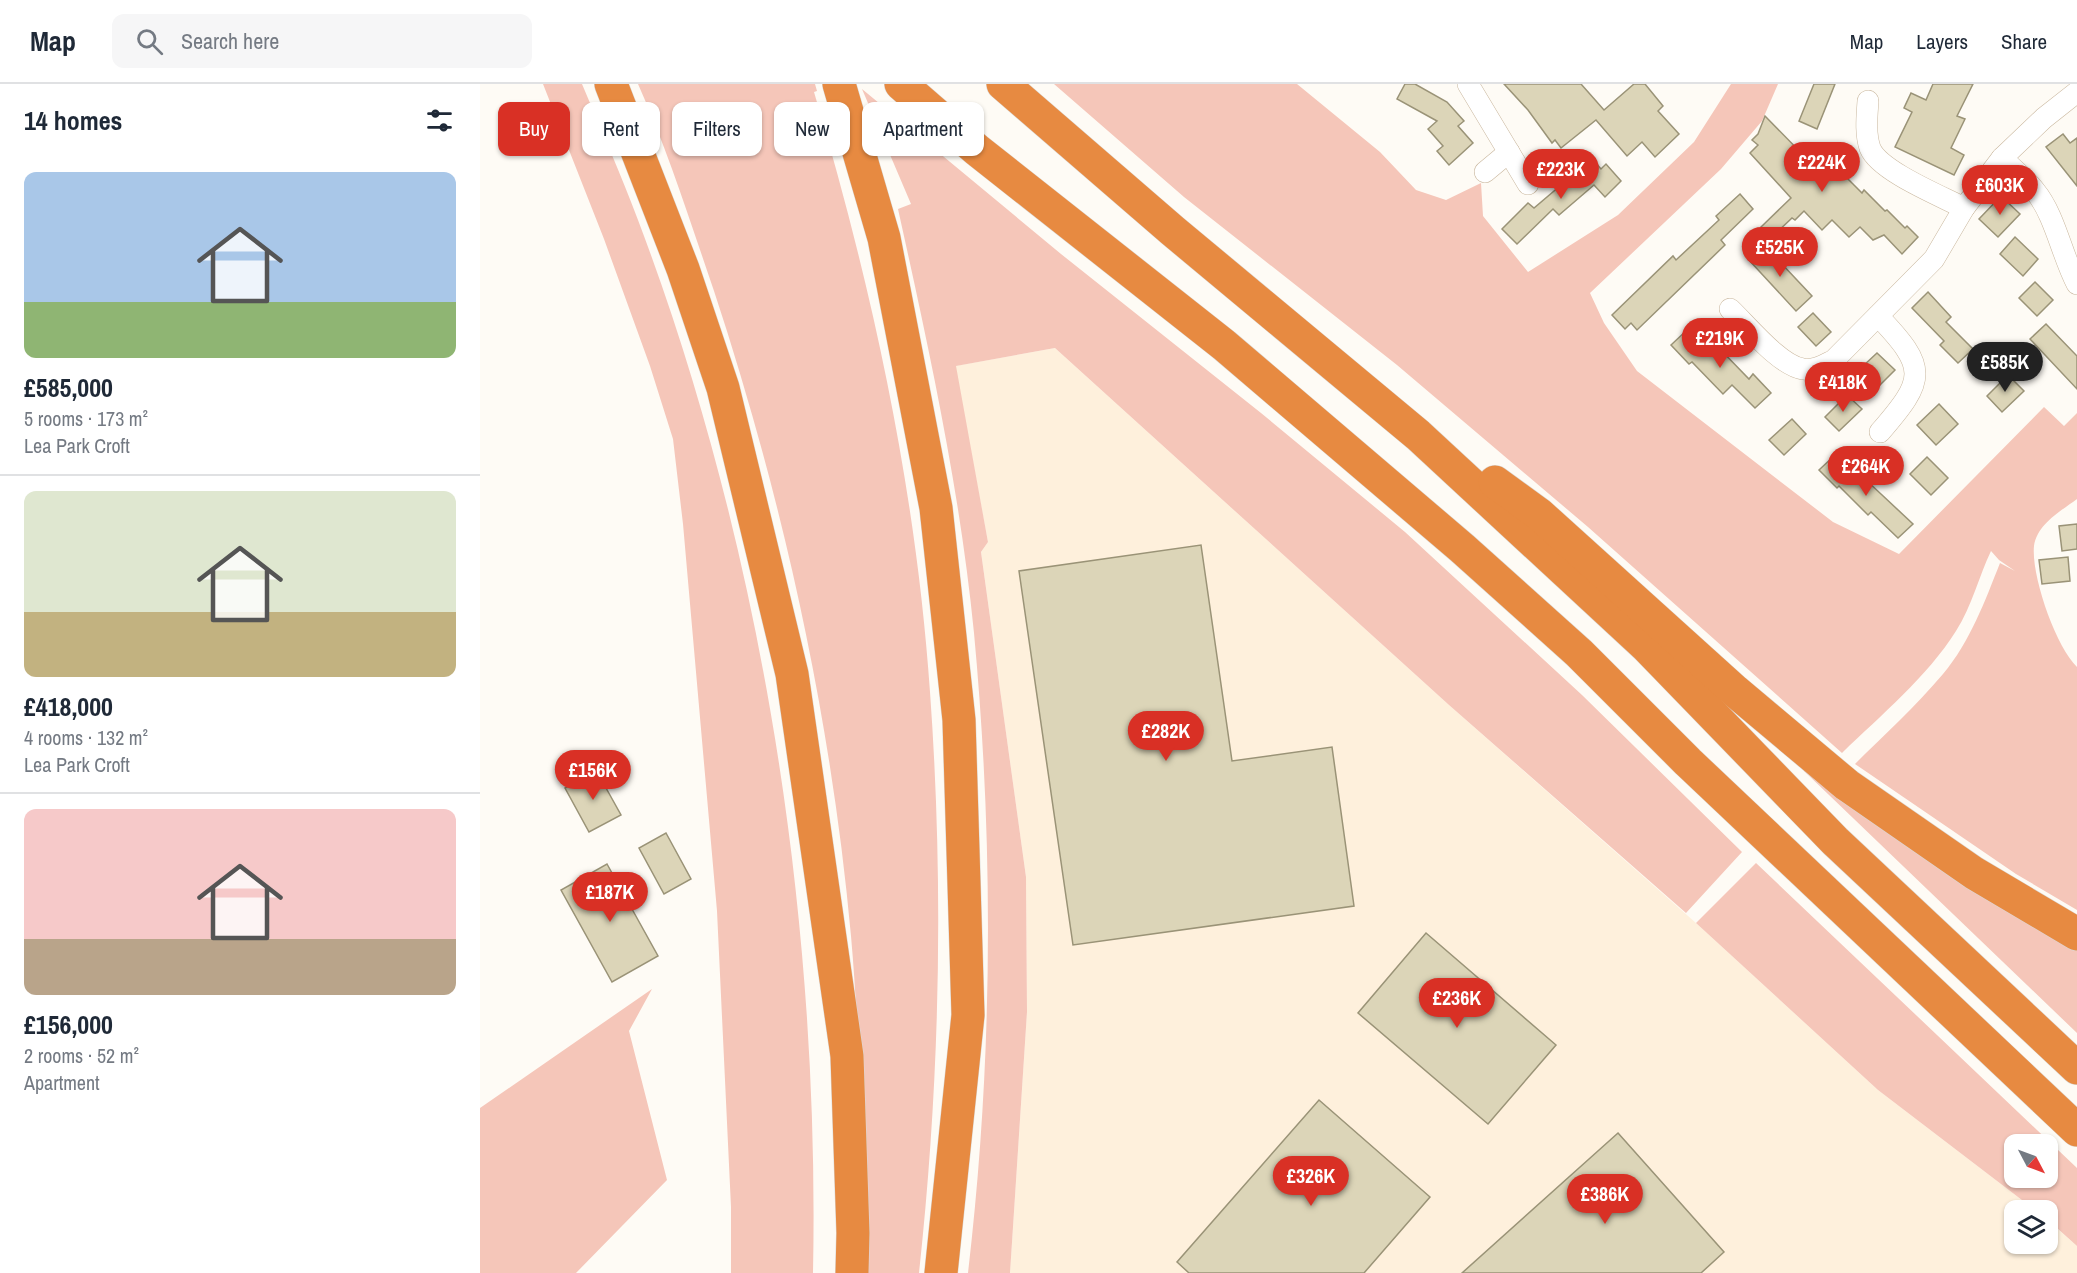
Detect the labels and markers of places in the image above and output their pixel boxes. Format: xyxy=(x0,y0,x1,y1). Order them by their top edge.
pin: £224K xyxy=(1780,142,1864,193)
pin: £223K xyxy=(1519,149,1603,200)
pin: £603K xyxy=(1958,165,2042,216)
pin: £525K xyxy=(1738,227,1822,278)
pin: £219K xyxy=(1678,318,1762,369)
pin: £585K xyxy=(1963,342,2047,393)
pin: £418K xyxy=(1801,362,1885,413)
pin: £264K xyxy=(1824,446,1908,497)
pin: £282K xyxy=(1124,711,1208,762)
pin: £156K xyxy=(551,750,635,801)
pin: £187K xyxy=(568,872,652,923)
pin: £236K xyxy=(1415,978,1499,1029)
pin: £326K xyxy=(1269,1156,1353,1207)
pin: £386K xyxy=(1563,1174,1647,1225)

